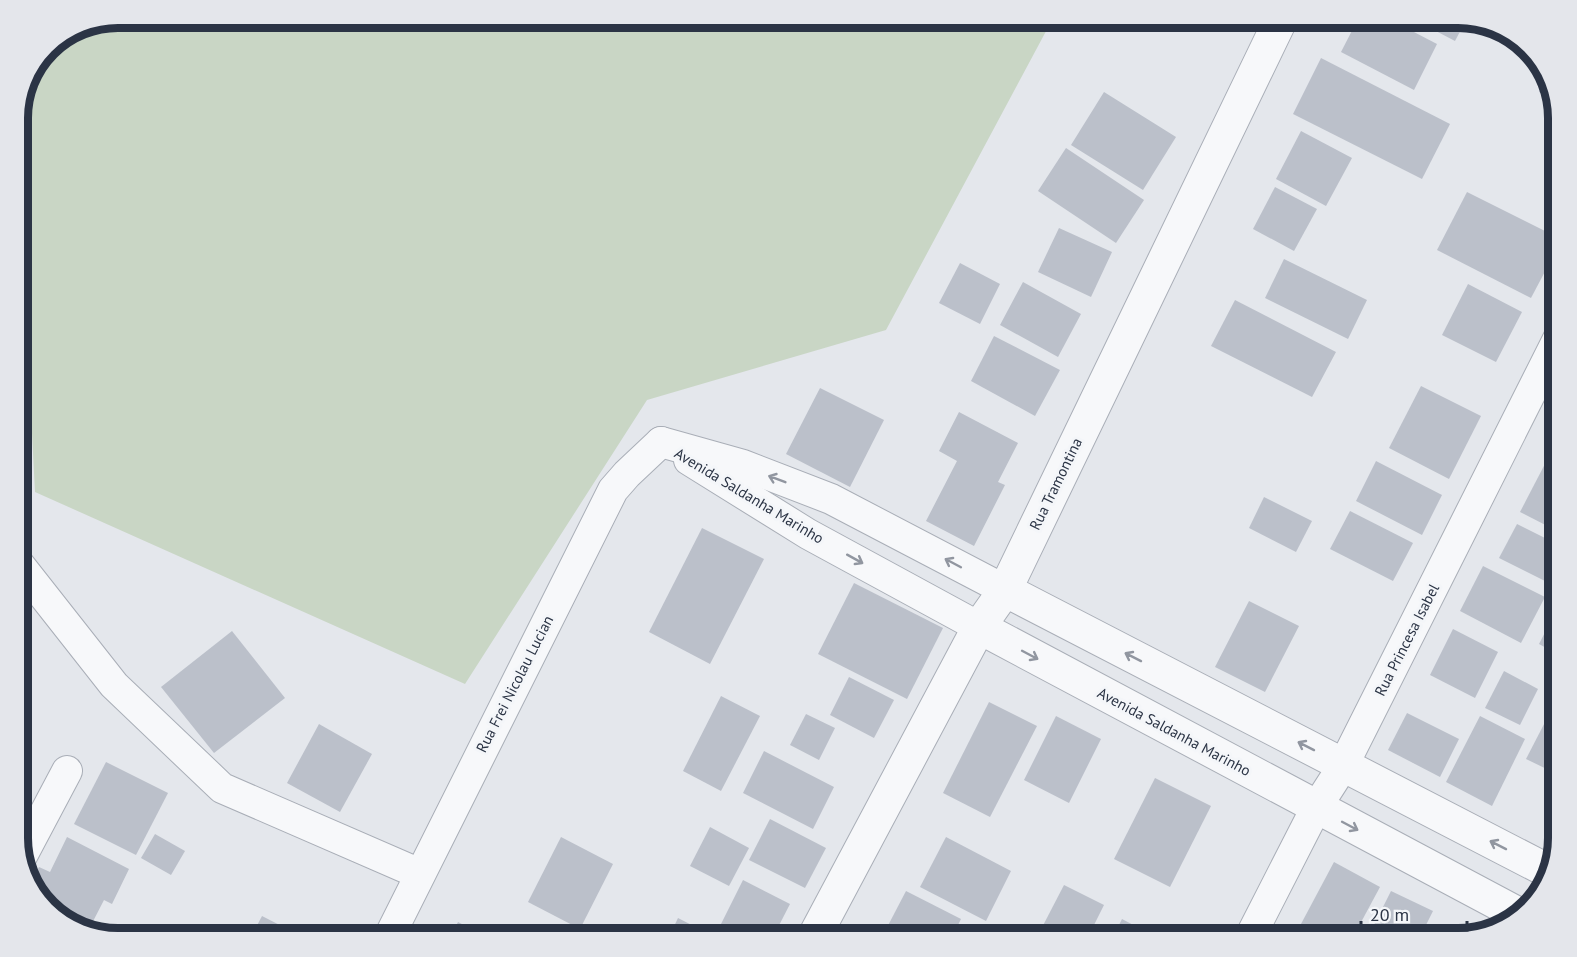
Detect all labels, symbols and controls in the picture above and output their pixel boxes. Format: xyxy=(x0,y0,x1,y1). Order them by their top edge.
street label: Rua Tramontina xyxy=(1025,435,1086,533)
street label: Avenida Saldanha Marinho xyxy=(671,443,827,548)
one-way arrow xyxy=(769,472,787,483)
one-way arrow xyxy=(845,554,863,565)
one-way arrow xyxy=(945,557,962,569)
street label: Rua Princesa Isabel xyxy=(1370,580,1443,699)
street label: Rua Frei Nicolau Lucian xyxy=(472,612,557,755)
one-way arrow xyxy=(1021,650,1039,661)
one-way arrow xyxy=(1124,650,1142,662)
street label: Avenida Saldanha Marinho xyxy=(1094,683,1254,780)
one-way arrow xyxy=(1297,740,1315,752)
one-way arrow xyxy=(1341,821,1359,832)
one-way arrow xyxy=(1489,839,1507,851)
scale bar xyxy=(1361,894,1468,932)
text: 20 m xyxy=(1370,903,1409,926)

